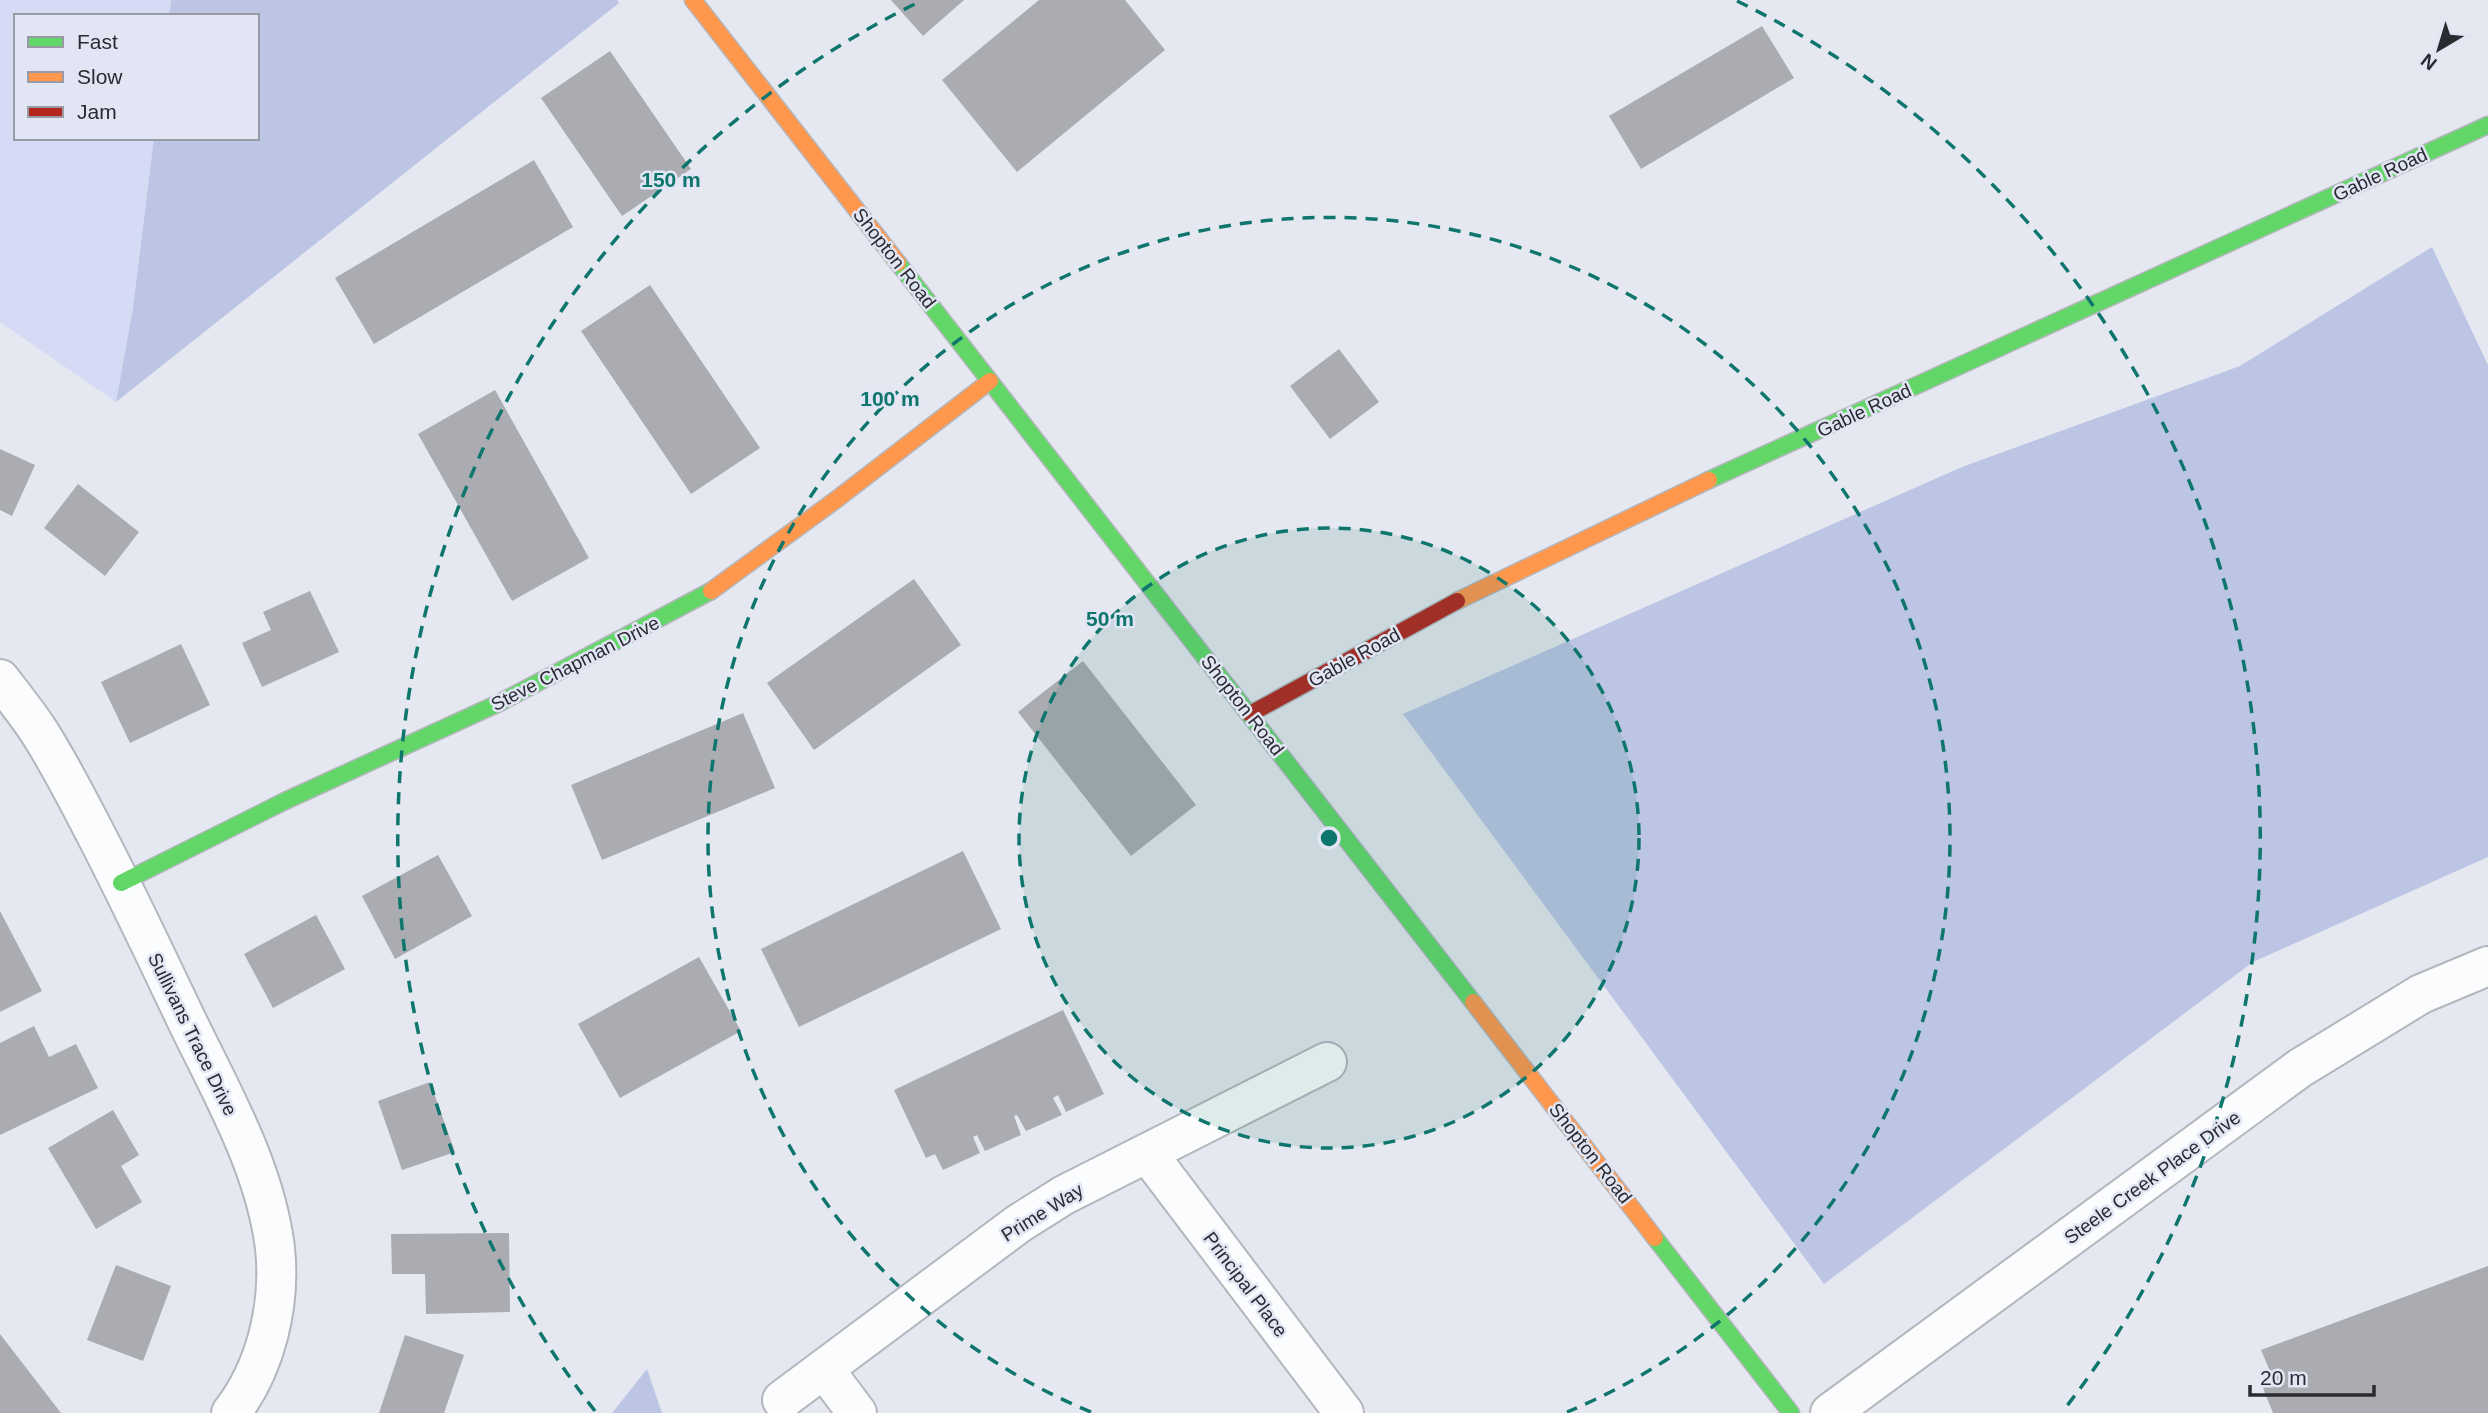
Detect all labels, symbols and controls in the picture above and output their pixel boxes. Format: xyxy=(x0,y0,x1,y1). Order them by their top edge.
legend xyxy=(14,14,259,140)
north arrow xyxy=(2404,14,2474,84)
text: Fast xyxy=(77,30,118,53)
text: N xyxy=(2417,50,2441,75)
text: Slow xyxy=(77,65,123,88)
text: Jam xyxy=(77,100,117,123)
street label: Gable Road xyxy=(2330,144,2431,205)
text: 150 m xyxy=(641,168,701,191)
street label: Shopton Road xyxy=(849,204,940,313)
street label: Gable Road xyxy=(1814,380,1915,441)
text: 100 m xyxy=(860,387,920,410)
text: 50 m xyxy=(1086,607,1134,630)
street label: Steve Chapman Drive xyxy=(488,612,663,715)
street label: Gable Road xyxy=(1305,624,1404,691)
street label: Shopton Road xyxy=(1197,651,1288,760)
centre of rings xyxy=(1317,826,1341,850)
street label: Sullivans Trace Drive xyxy=(144,949,241,1119)
street label: Shopton Road xyxy=(1545,1099,1636,1208)
street label: Steele Creek Place Drive xyxy=(2060,1107,2244,1248)
street label: Prime Way xyxy=(998,1179,1087,1246)
street label: Principal Place xyxy=(1199,1228,1292,1341)
scale bar xyxy=(2250,1354,2374,1398)
text: 20 m xyxy=(2260,1366,2307,1389)

